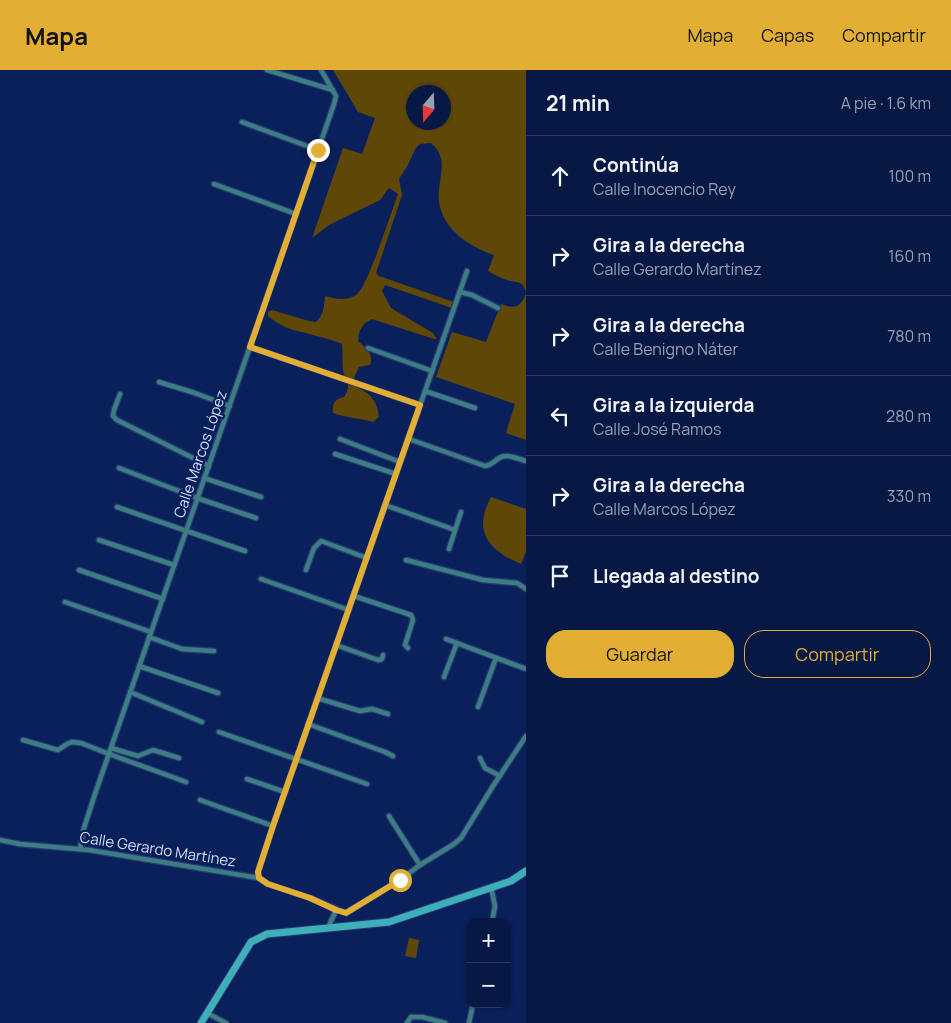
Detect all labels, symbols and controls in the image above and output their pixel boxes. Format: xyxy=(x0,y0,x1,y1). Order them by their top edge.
text: Mapa xyxy=(25,19,88,52)
text: Mapa xyxy=(687,23,733,47)
text: Capas xyxy=(761,23,814,47)
text: Compartir xyxy=(842,23,926,47)
north arrow xyxy=(406,85,451,130)
text: 21 min xyxy=(546,89,610,117)
text: A pie · 1.6 km xyxy=(841,92,931,114)
route end xyxy=(307,139,330,162)
text: Continúa xyxy=(593,152,679,178)
icon: ahead xyxy=(546,162,574,190)
text: 100 m xyxy=(888,165,931,187)
text: Calle Inocencio Rey xyxy=(593,178,736,200)
text: Gira a la derecha xyxy=(593,232,745,258)
icon: right xyxy=(546,242,574,270)
text: 160 m xyxy=(888,245,931,267)
text: Calle Gerardo Martínez xyxy=(593,258,762,280)
text: Gira a la derecha xyxy=(593,312,745,338)
icon: right xyxy=(546,322,574,350)
text: 780 m xyxy=(887,325,931,347)
text: Calle Benigno Náter xyxy=(593,338,738,360)
street label: Calle Marcos López xyxy=(168,387,232,521)
text: Gira a la izquierda xyxy=(593,392,754,418)
icon: left xyxy=(546,402,574,430)
text: 280 m xyxy=(886,405,931,427)
text: Calle José Ramos xyxy=(593,418,721,440)
text: Gira a la derecha xyxy=(593,472,745,498)
icon: right xyxy=(546,482,574,510)
text: 330 m xyxy=(887,485,931,507)
text: Calle Marcos López xyxy=(593,498,736,520)
icon: arrive xyxy=(546,562,574,590)
text: Llegada al destino xyxy=(593,563,760,589)
button: Guardar xyxy=(546,630,734,678)
button: Compartir xyxy=(744,630,931,678)
street label: Calle Gerardo Martínez xyxy=(78,826,238,872)
route start xyxy=(389,869,412,892)
map controls xyxy=(466,918,511,1008)
button: + xyxy=(466,918,511,963)
button: − xyxy=(466,963,511,1008)

